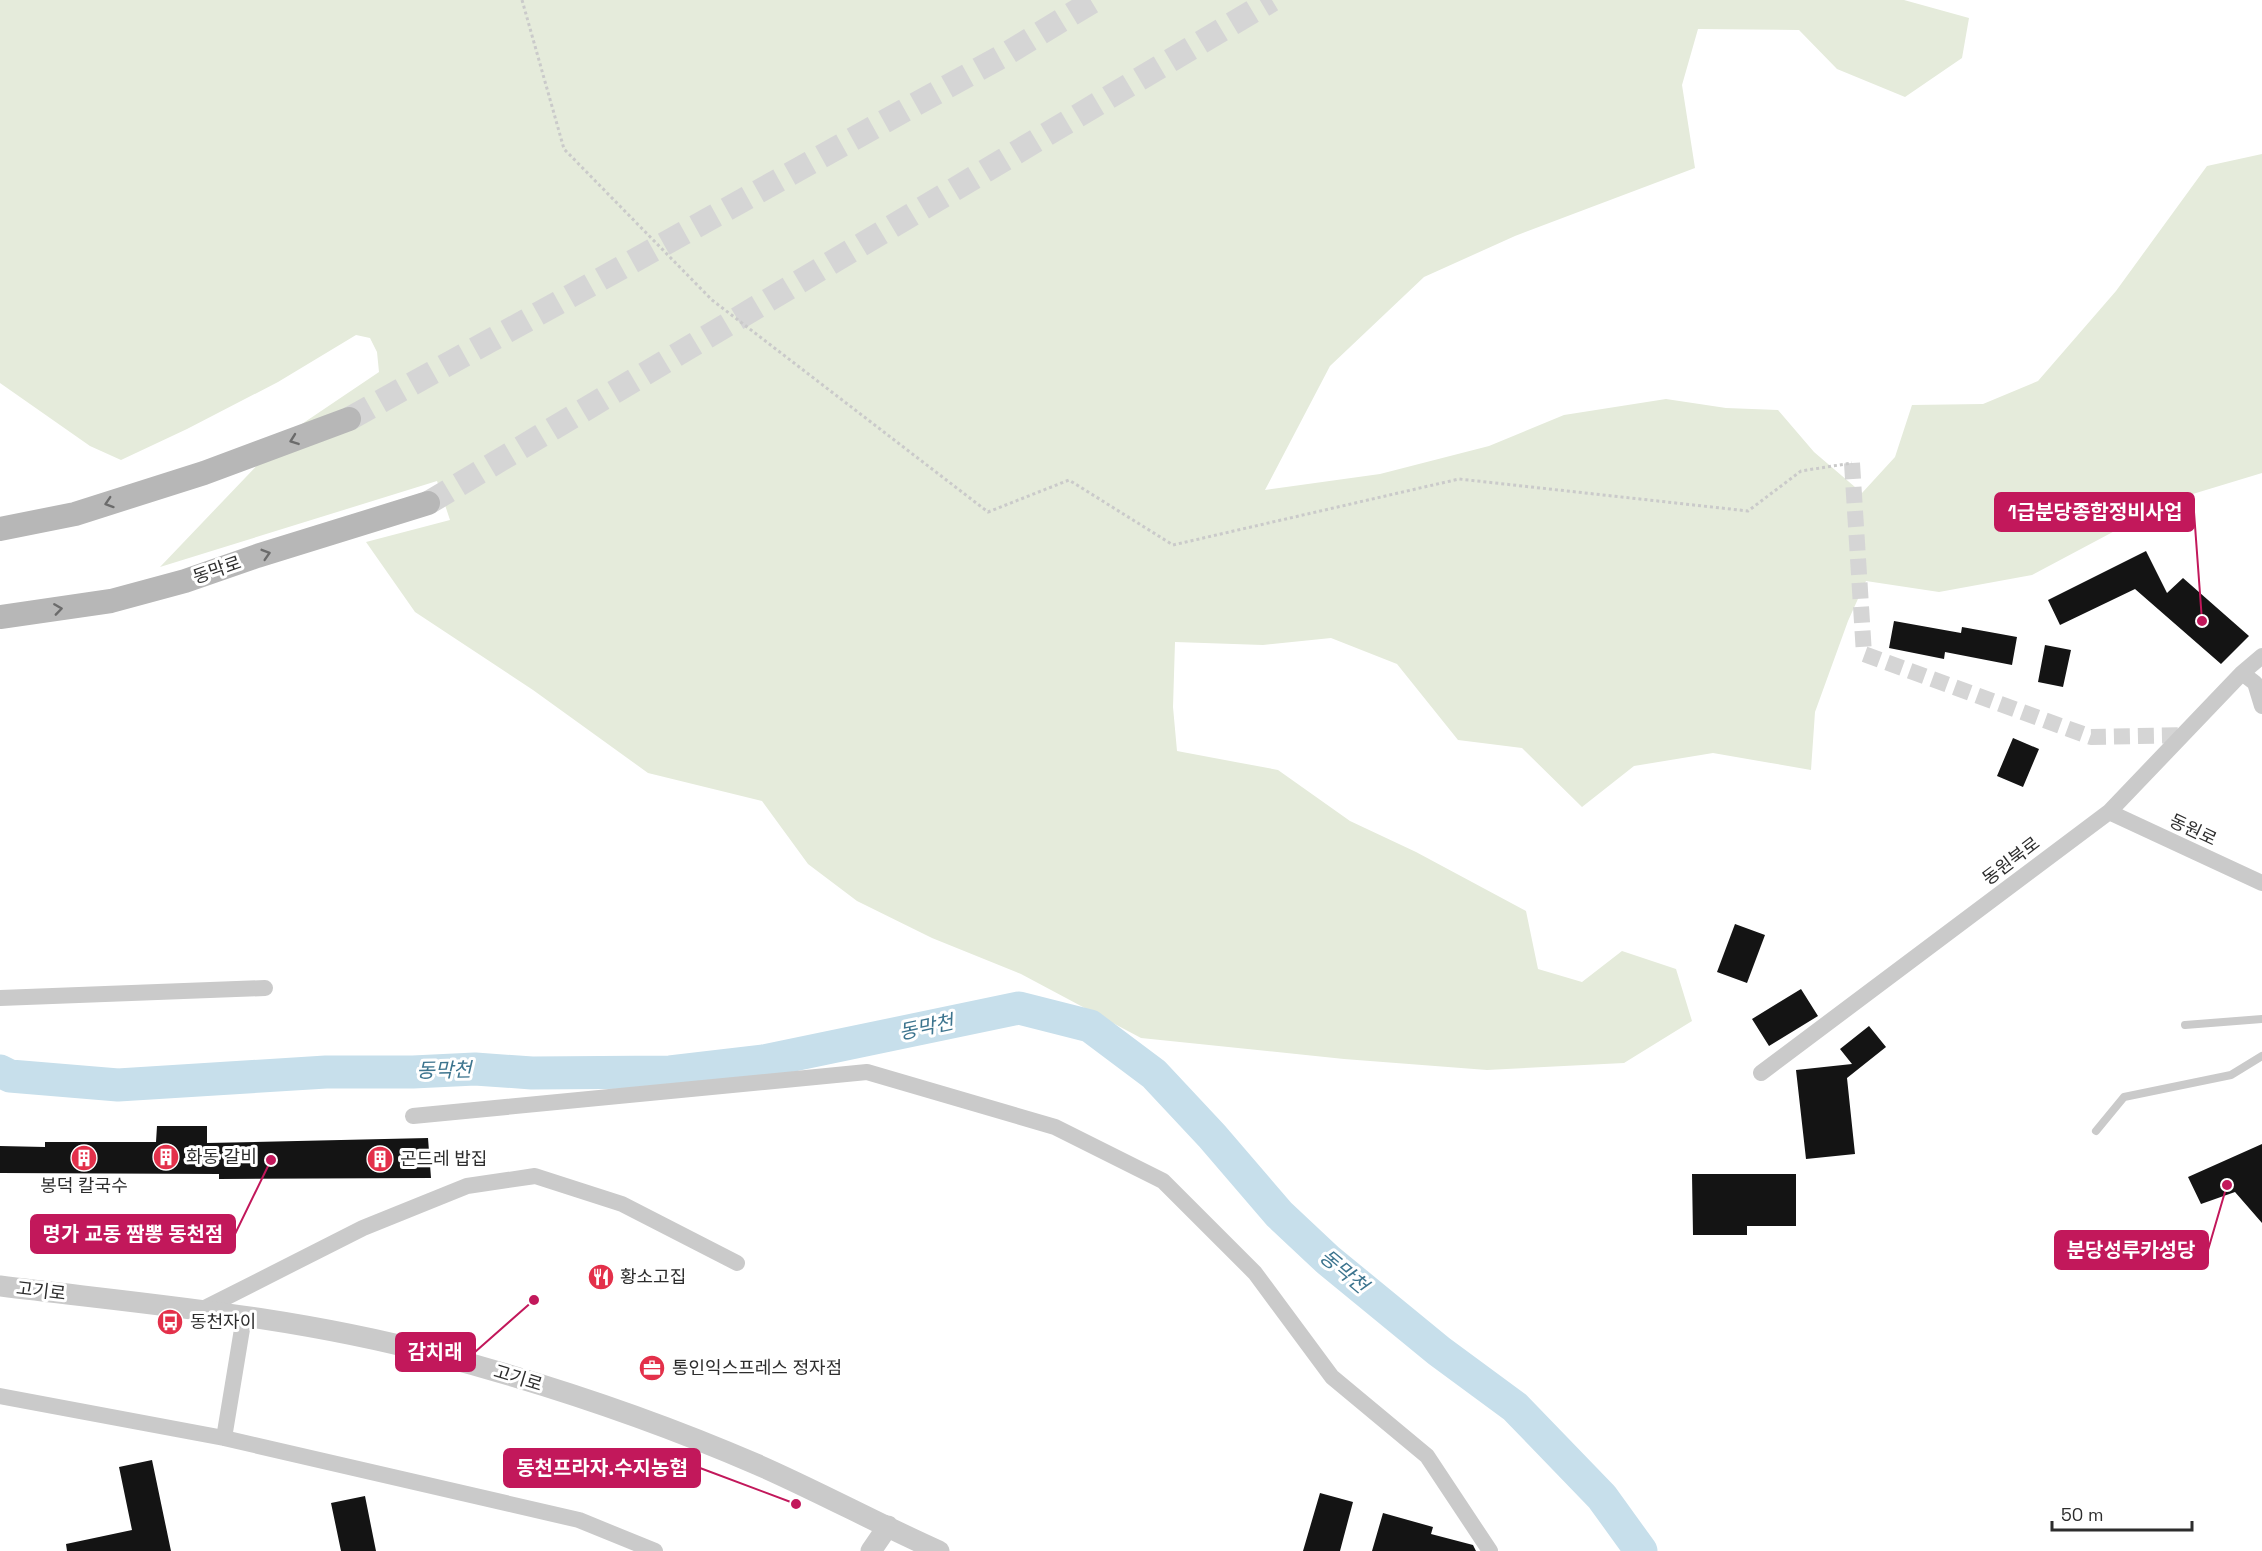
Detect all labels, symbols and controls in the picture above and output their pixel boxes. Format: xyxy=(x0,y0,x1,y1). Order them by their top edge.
one-way arrow xyxy=(289,432,300,445)
callout: 1급분당종합정비사업 xyxy=(1995,493,2194,531)
one-way arrow xyxy=(104,496,115,509)
text: 1급분당종합정비사업 xyxy=(2008,499,2182,525)
one-way arrow xyxy=(260,548,271,561)
street label: 동막로 xyxy=(190,551,244,588)
one-way arrow xyxy=(53,603,63,615)
street label: 동원로 xyxy=(2166,809,2221,850)
street label: 동원북로 xyxy=(1977,831,2044,890)
water label: 동막천 xyxy=(896,1008,958,1045)
water label: 동막천 xyxy=(416,1056,474,1083)
building icon: 화동 갈비 xyxy=(151,1142,181,1172)
building icon: 봉덕 칼국수 xyxy=(69,1143,99,1173)
building icon: 곤드레 밥집 xyxy=(365,1144,395,1174)
place label: 화동 갈비 xyxy=(186,1145,257,1168)
place label: 곤드레 밥집 xyxy=(400,1147,487,1170)
place label: 봉덕 칼국수 xyxy=(40,1174,128,1197)
callout: 명가 교동 짬뽕 동천점 xyxy=(31,1215,235,1253)
text: 명가 교동 짬뽕 동천점 xyxy=(43,1221,223,1247)
callout: 분당성루카성당 xyxy=(2055,1231,2208,1269)
text: 분당성루카성당 xyxy=(2067,1237,2195,1263)
water label: 동막천 xyxy=(1314,1243,1375,1300)
restaurant icon: 황소고집 xyxy=(586,1262,616,1292)
place label: 황소고집 xyxy=(620,1265,686,1288)
street label: 고기로 xyxy=(15,1276,67,1305)
bus stop icon: 동천자이 xyxy=(155,1307,185,1337)
place label: 동천자이 xyxy=(190,1310,256,1333)
callout: 감치래 xyxy=(396,1333,475,1371)
text: 감치래 xyxy=(407,1339,463,1365)
office icon: 통인익스프레스 정자점 xyxy=(637,1353,667,1383)
place label: 통인익스프레스 정자점 xyxy=(672,1356,842,1379)
street label: 고기로 xyxy=(491,1359,545,1396)
callout: 동천프라자.수지농협 xyxy=(504,1449,700,1487)
text: 동천프라자.수지농협 xyxy=(516,1455,688,1481)
scale bar xyxy=(2052,1494,2192,1532)
text: 50 m xyxy=(2061,1503,2103,1526)

